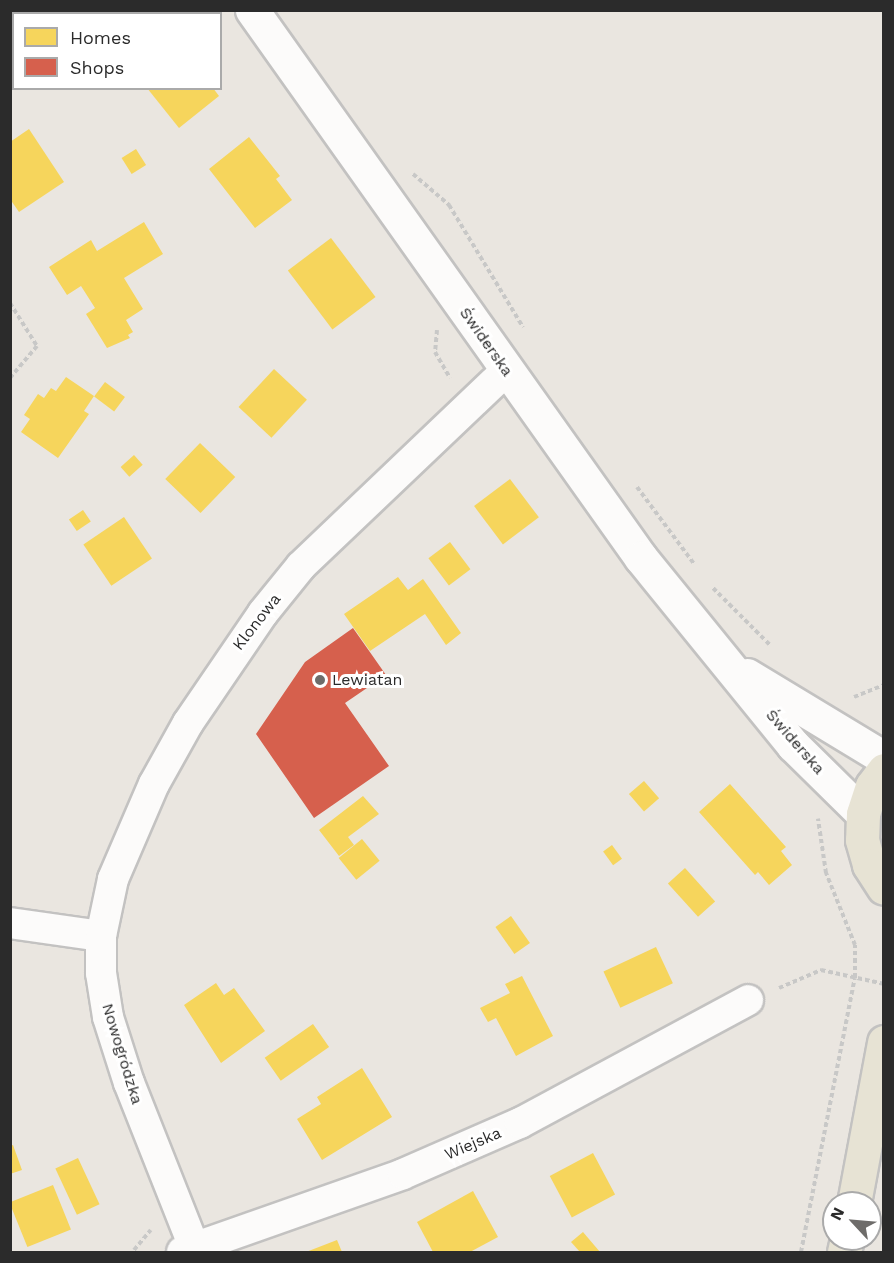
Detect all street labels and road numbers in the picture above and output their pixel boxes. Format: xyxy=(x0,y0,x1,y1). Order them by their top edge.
street label: Świderska xyxy=(455,304,517,380)
street label: Klonowa xyxy=(229,590,285,654)
street label: Świderska xyxy=(762,706,828,778)
street label: Nowogródzka xyxy=(98,1001,146,1107)
street label: Wiejska xyxy=(442,1124,504,1164)

